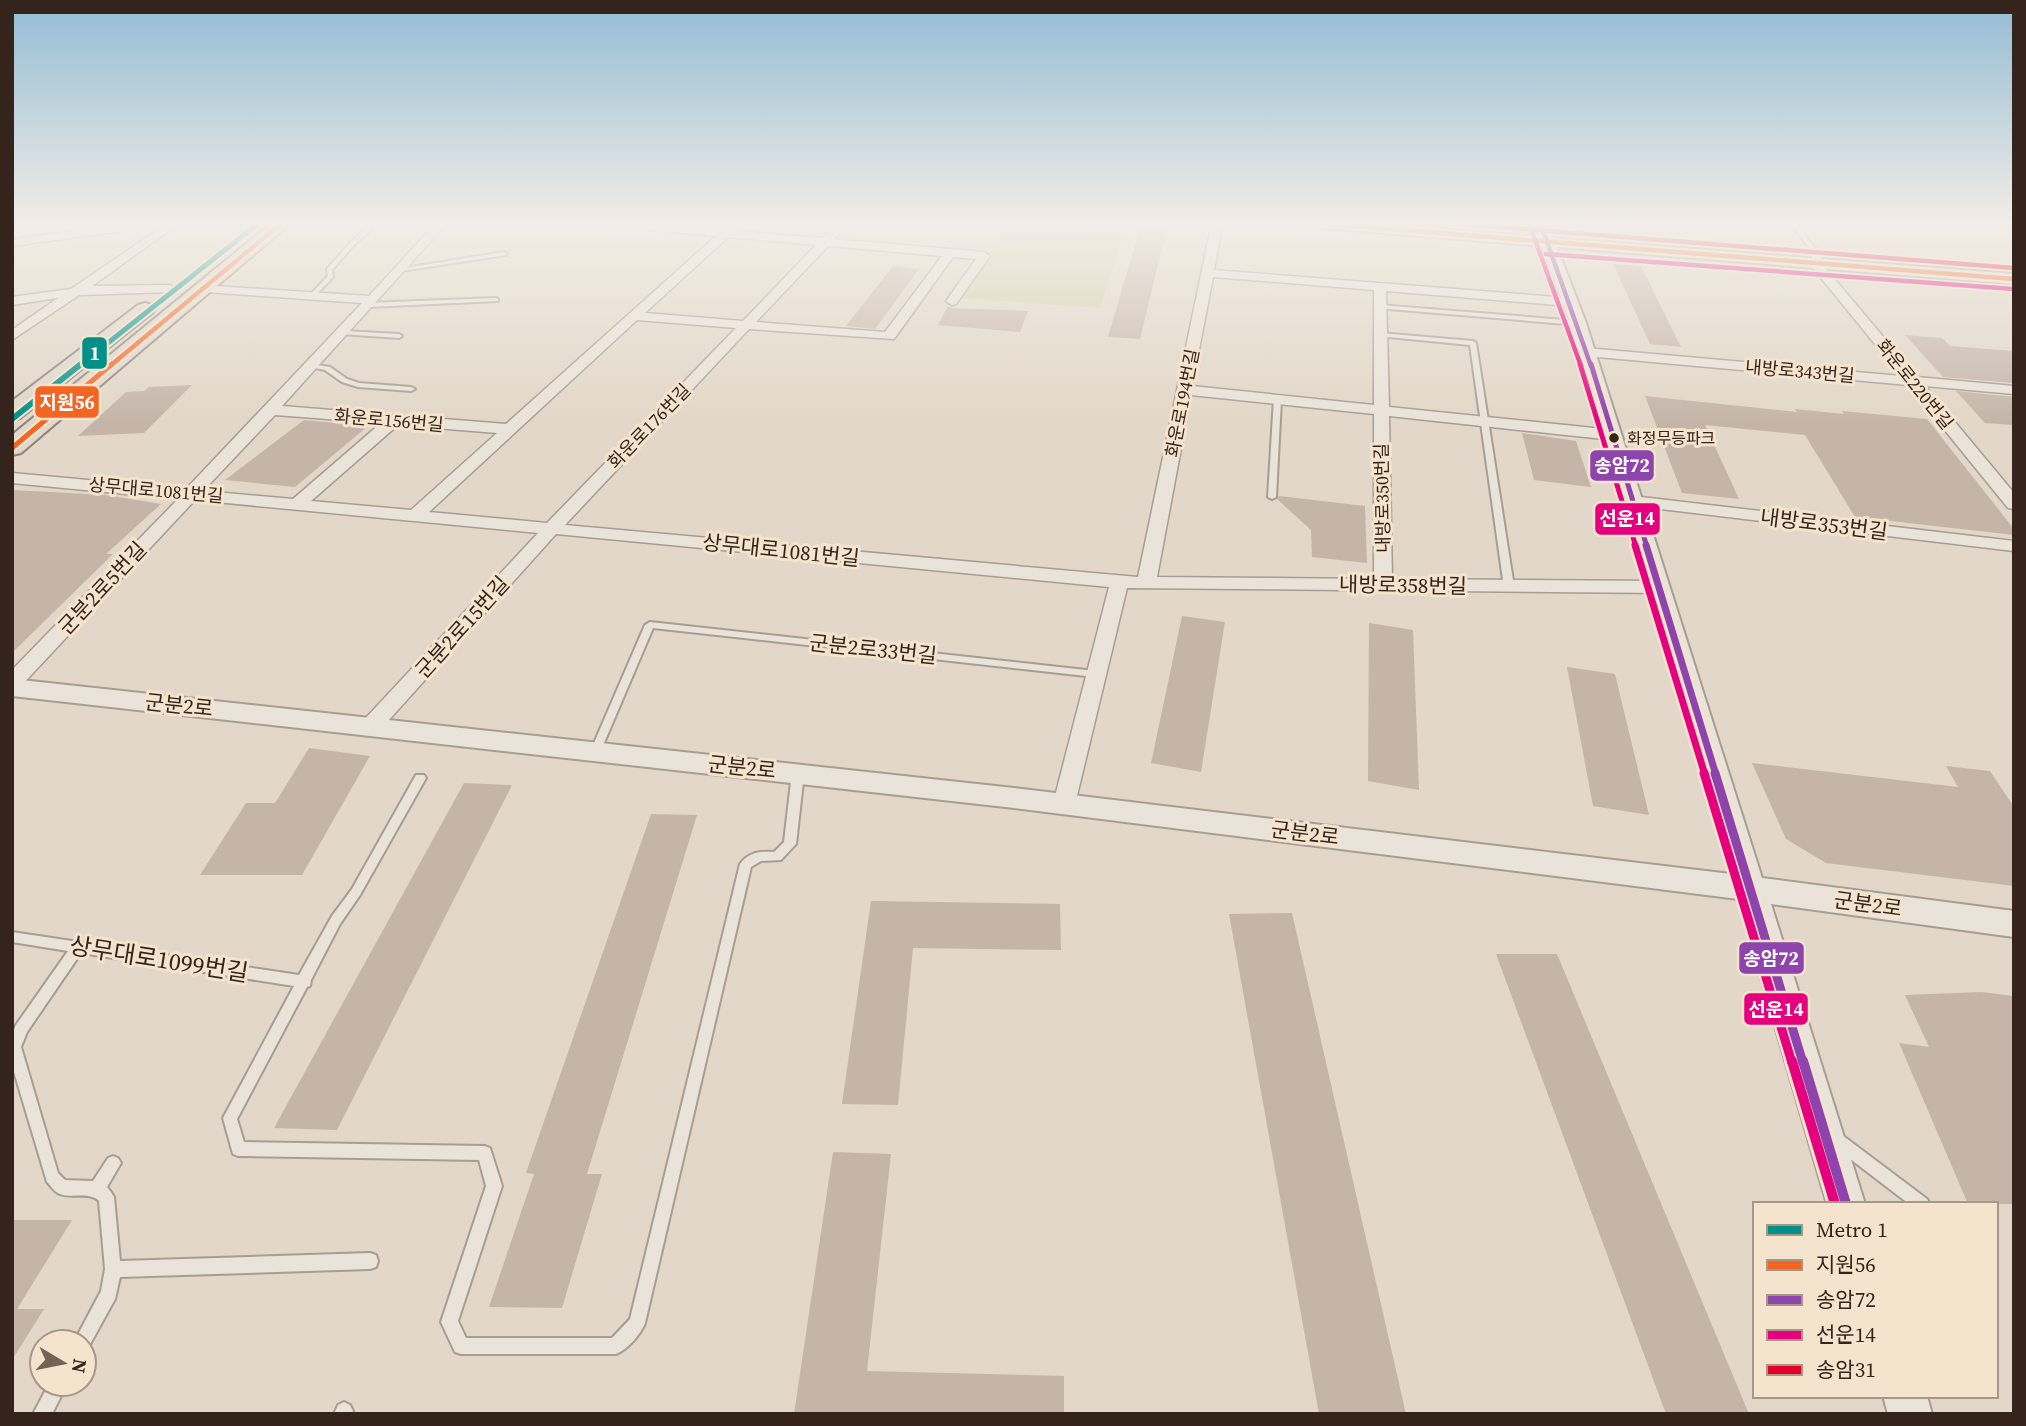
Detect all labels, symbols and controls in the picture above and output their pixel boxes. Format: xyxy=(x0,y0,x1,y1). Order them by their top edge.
street label: 화운로220번길 xyxy=(1871,333,1959,435)
line badge: 1 xyxy=(81,336,108,370)
text: 1 xyxy=(90,340,100,366)
street label: 화운로194번길 xyxy=(1159,347,1205,459)
street label: 내방로343번길 xyxy=(1744,354,1856,388)
street label: 화운로176번길 xyxy=(602,378,696,474)
line badge: 지원56 xyxy=(34,385,100,419)
text: 지원56 xyxy=(39,389,95,415)
street label: 화운로156번길 xyxy=(333,403,445,437)
place label: 화정무등파크 xyxy=(1627,427,1715,449)
marker: 화정무등파크 xyxy=(1607,431,1621,445)
street label: 내방로350번길 xyxy=(1369,443,1395,553)
line badge: 송암72 xyxy=(1589,449,1655,482)
text: 송암72 xyxy=(1594,452,1650,478)
street label: 상무대로1081번길 xyxy=(87,472,225,508)
line badge: 선운14 xyxy=(1594,502,1661,536)
street label: 내방로353번길 xyxy=(1759,502,1889,546)
text: 선운14 xyxy=(1599,505,1655,531)
street label: 상무대로1081번길 xyxy=(701,527,861,573)
street label: 군분2로5번길 xyxy=(51,535,153,641)
street label: 내방로358번길 xyxy=(1339,569,1467,601)
street label: 군분2로15번길 xyxy=(408,570,516,684)
street label: 군분2로33번길 xyxy=(808,628,938,670)
street label: 군분2로 xyxy=(143,687,215,723)
street label: 군분2로 xyxy=(706,749,778,785)
street label: 군분2로 xyxy=(1269,814,1341,852)
street label: 군분2로 xyxy=(1832,885,1904,923)
street label: 상무대로1099번길 xyxy=(67,929,251,989)
line badge: 송암72 xyxy=(1738,941,1805,975)
text: 송암72 xyxy=(1743,945,1799,971)
line badge: 선운14 xyxy=(1743,992,1809,1026)
text: 선운14 xyxy=(1748,996,1804,1022)
legend xyxy=(1753,1202,1998,1398)
text: Metro 1 xyxy=(1816,1215,1888,1244)
text: 지원56 xyxy=(1816,1250,1876,1279)
text: 송암72 xyxy=(1816,1285,1876,1314)
text: 선운14 xyxy=(1816,1320,1876,1349)
north arrow xyxy=(28,1328,98,1398)
text: 송암31 xyxy=(1816,1355,1876,1384)
text: N xyxy=(66,1357,94,1375)

